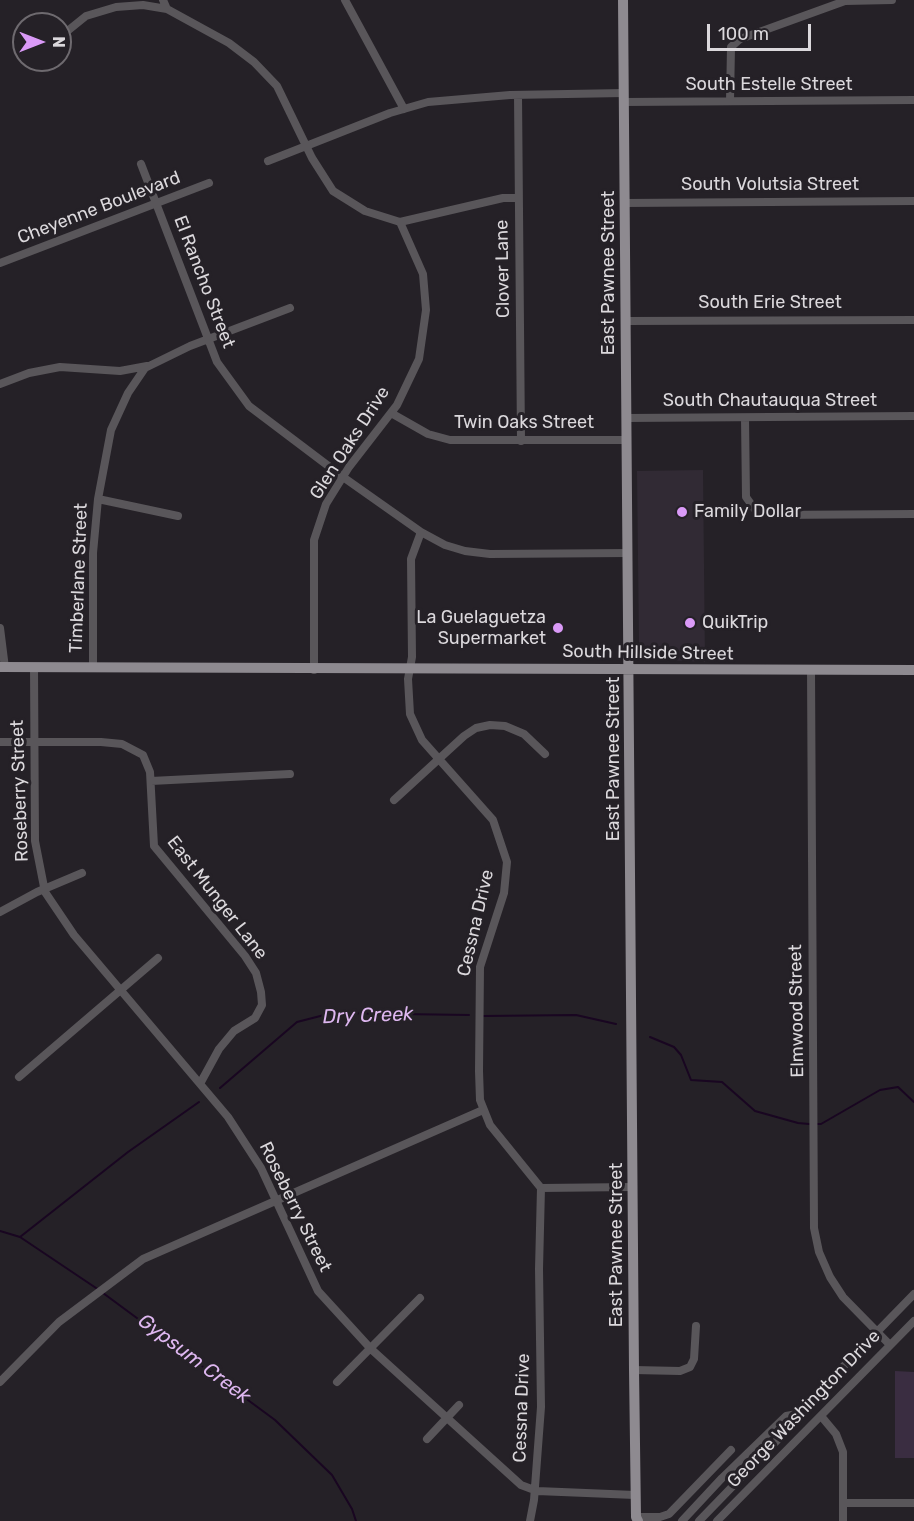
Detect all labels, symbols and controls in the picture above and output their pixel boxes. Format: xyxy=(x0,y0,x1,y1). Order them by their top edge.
north arrow xyxy=(12,12,72,72)
scale bar xyxy=(710,12,814,50)
text: 100 m xyxy=(718,23,769,45)
text: N xyxy=(49,36,68,48)
street label: South Estelle Street xyxy=(685,74,853,96)
street label: Cheyenne Boulevard xyxy=(14,167,184,249)
street label: South Volutsia Street xyxy=(681,174,859,196)
street label: East Pawnee Street xyxy=(598,191,620,355)
street label: El Rancho Street xyxy=(169,213,239,351)
street label: Clover Lane xyxy=(491,220,515,318)
street label: South Erie Street xyxy=(698,292,842,314)
street label: Glen Oaks Drive xyxy=(305,383,395,503)
street label: South Chautauqua Street xyxy=(663,390,877,412)
street label: Twin Oaks Street xyxy=(454,412,594,434)
place label: Family Dollar xyxy=(694,501,801,523)
street label: Timberlane Street xyxy=(66,503,92,653)
marker: Family Dollar xyxy=(675,505,689,519)
place label: La Guelaguetza Supermarket xyxy=(416,607,546,650)
place label: QuikTrip xyxy=(702,612,768,634)
marker: QuikTrip xyxy=(683,616,697,630)
marker: La Guelaguetza Supermarket xyxy=(551,621,565,635)
street label: South Hillside Street xyxy=(562,641,734,665)
street label: East Pawnee Street xyxy=(603,677,625,841)
street label: Roseberry Street xyxy=(7,720,33,862)
street label: East Munger Lane xyxy=(162,832,272,964)
street label: Cessna Drive xyxy=(453,867,499,979)
street label: Elmwood Street xyxy=(785,944,809,1078)
water label: Dry Creek xyxy=(322,1002,414,1030)
street label: Roseberry Street xyxy=(254,1138,336,1276)
street label: East Pawnee Street xyxy=(606,1163,628,1327)
water label: Gypsum Creek xyxy=(133,1309,255,1409)
street label: George Washington Drive xyxy=(723,1326,885,1492)
street label: Cessna Drive xyxy=(509,1353,535,1463)

